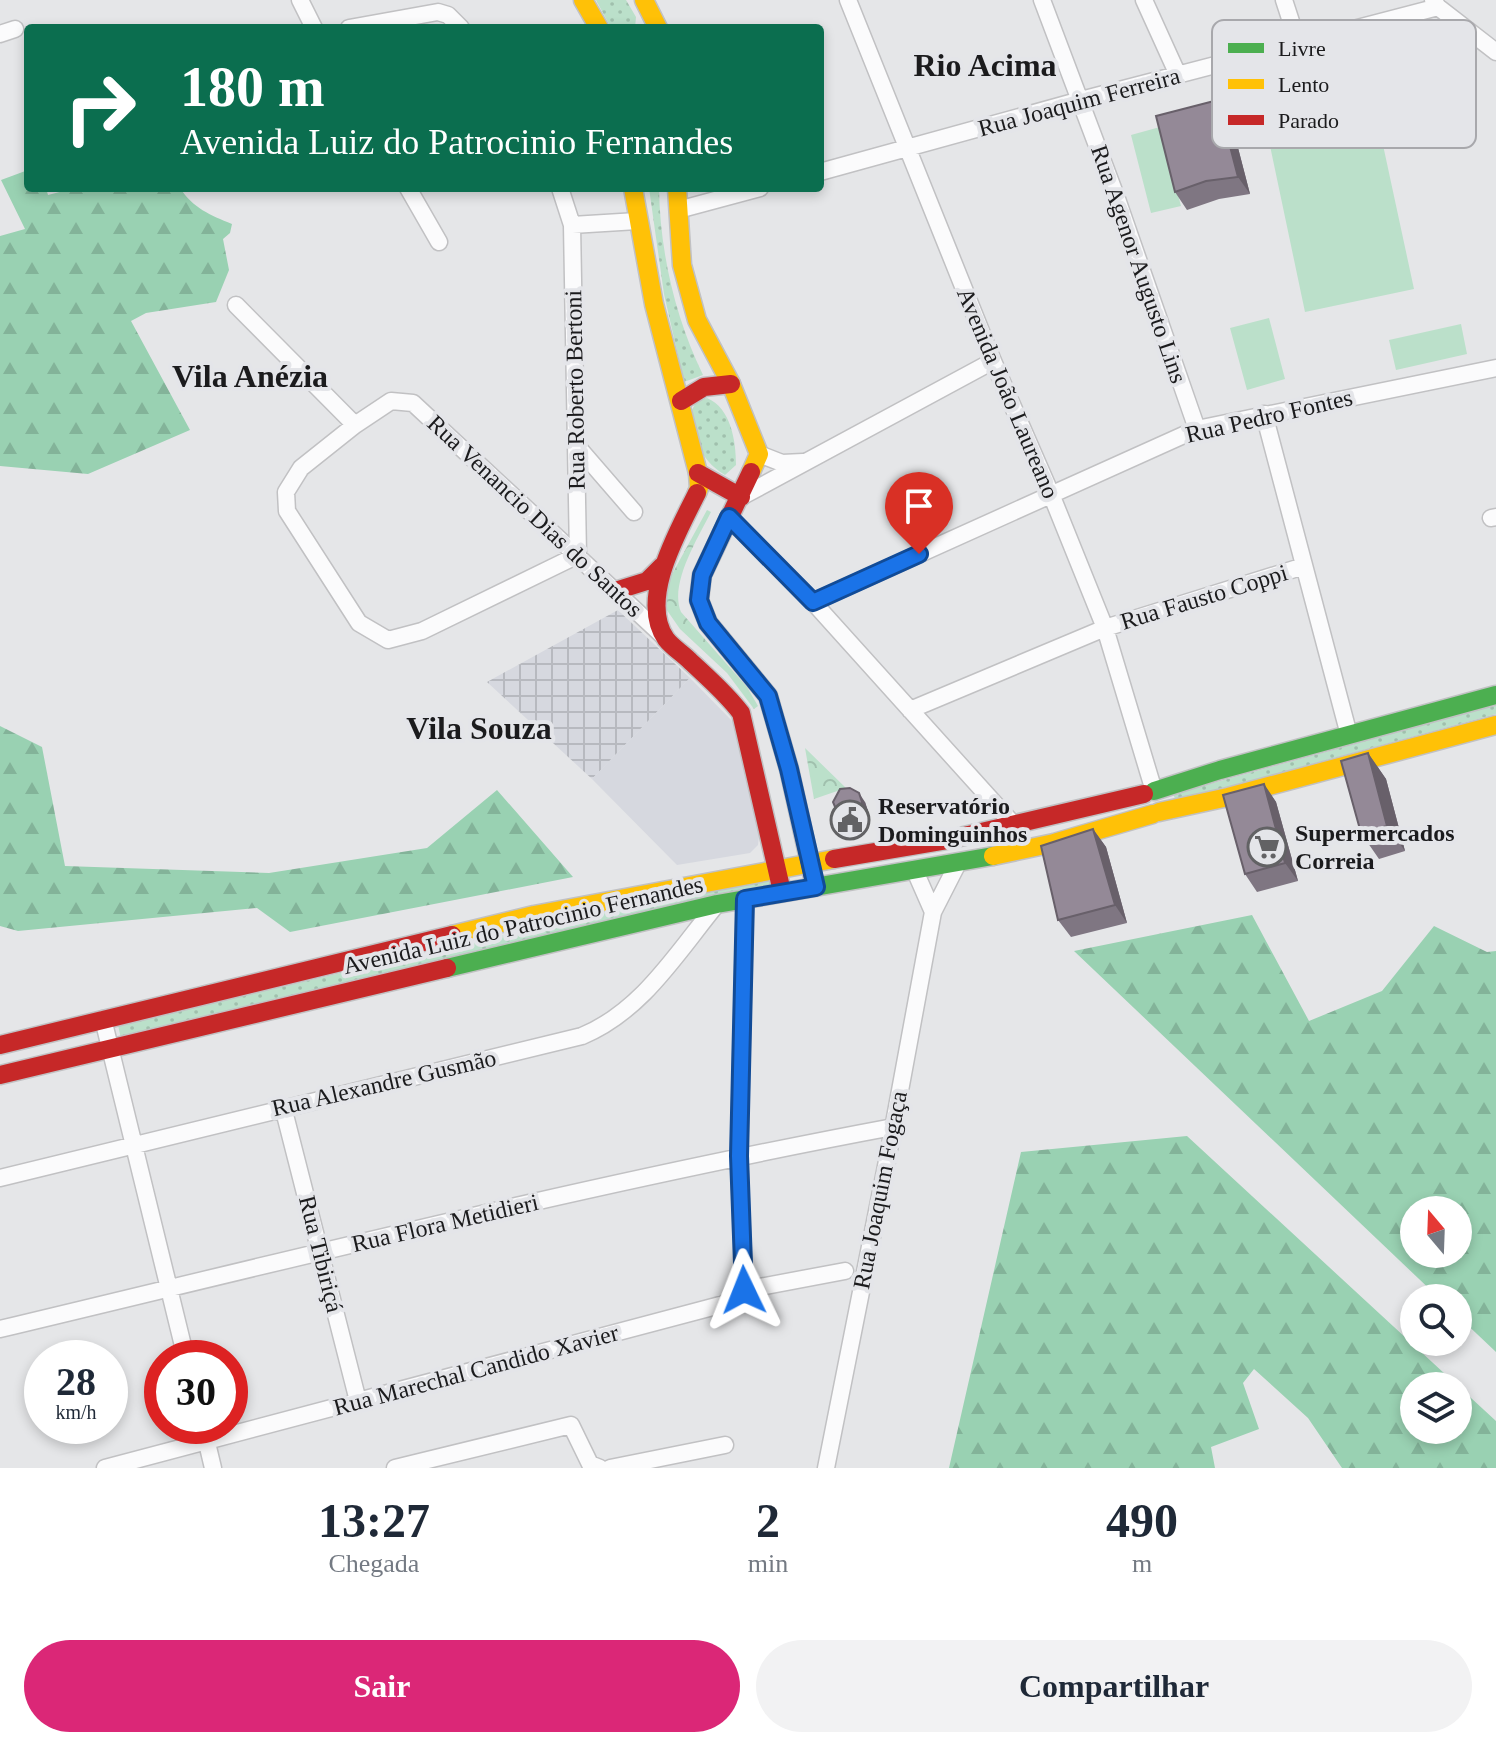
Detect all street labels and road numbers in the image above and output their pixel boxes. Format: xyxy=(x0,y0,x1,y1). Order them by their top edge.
street label: Rua Joaquim Ferreira xyxy=(975,62,1183,141)
street label: Rua Agenor Augusto Lins xyxy=(1086,142,1192,386)
street label: Avenida João Laureano xyxy=(952,284,1064,502)
street label: Rua Roberto Bertoni xyxy=(560,289,590,490)
street label: Rua Pedro Fontes xyxy=(1183,384,1355,448)
street label: Rua Venancio Dias do Santos xyxy=(422,410,648,622)
street label: Rua Fausto Coppi xyxy=(1117,559,1291,635)
street label: Avenida Luiz do Patrocinio Fernandes xyxy=(340,871,706,979)
street label: Rua Alexandre Gusmão xyxy=(269,1045,499,1121)
street label: Rua Joaquim Fogaça xyxy=(848,1088,912,1291)
street label: Rua Flora Metidieri xyxy=(349,1189,541,1257)
street label: Rua Tibiriçá xyxy=(294,1193,348,1315)
street label: Rua Marechal Candido Xavier xyxy=(331,1319,621,1421)

